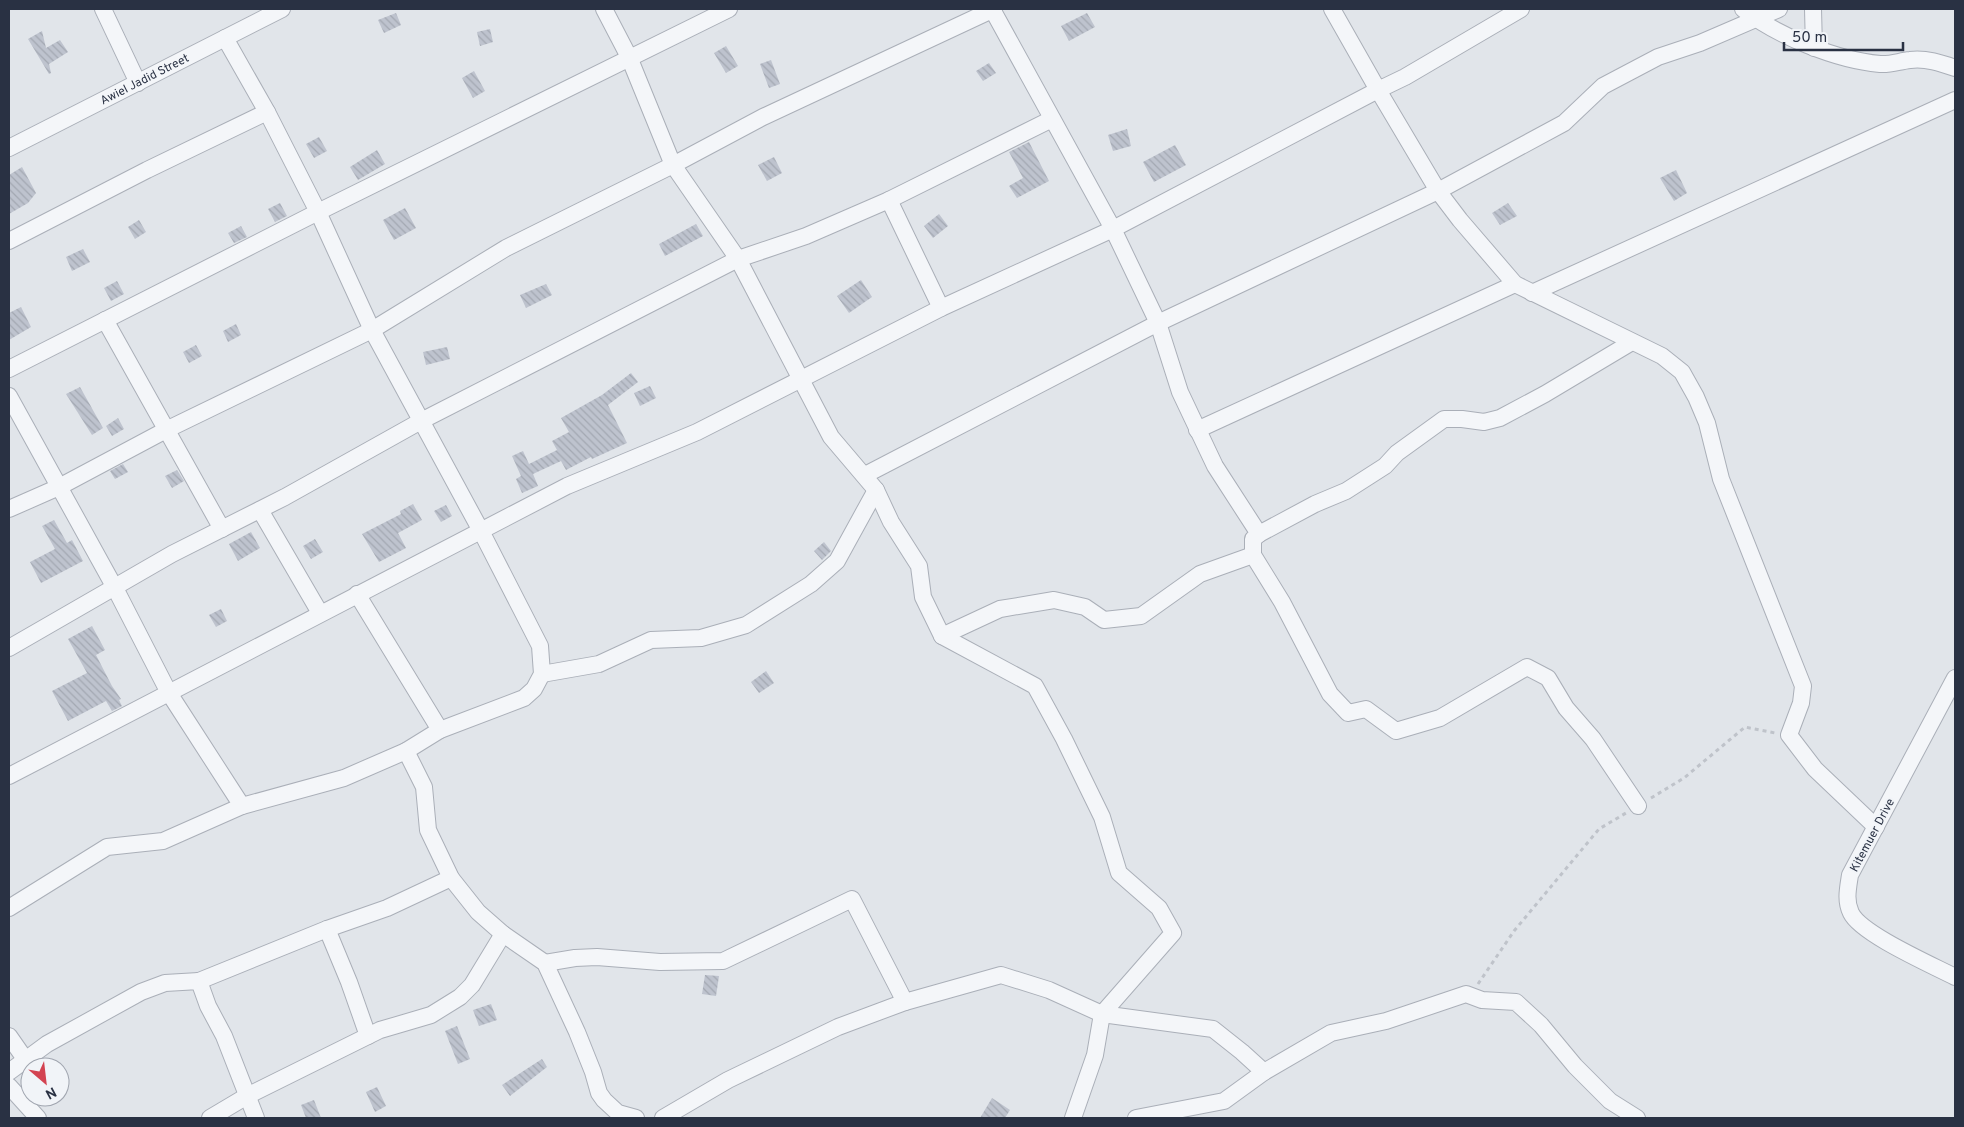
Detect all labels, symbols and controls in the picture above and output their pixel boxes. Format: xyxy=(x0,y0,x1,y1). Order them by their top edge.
scale bar xyxy=(1784,20,1903,52)
text: 50 m xyxy=(1792,29,1827,48)
street label: Awiel Jadid Street xyxy=(98,51,192,109)
street label: Kitemuer Drive xyxy=(1847,796,1899,875)
north arrow xyxy=(20,1057,70,1107)
text: N xyxy=(42,1082,59,1102)

